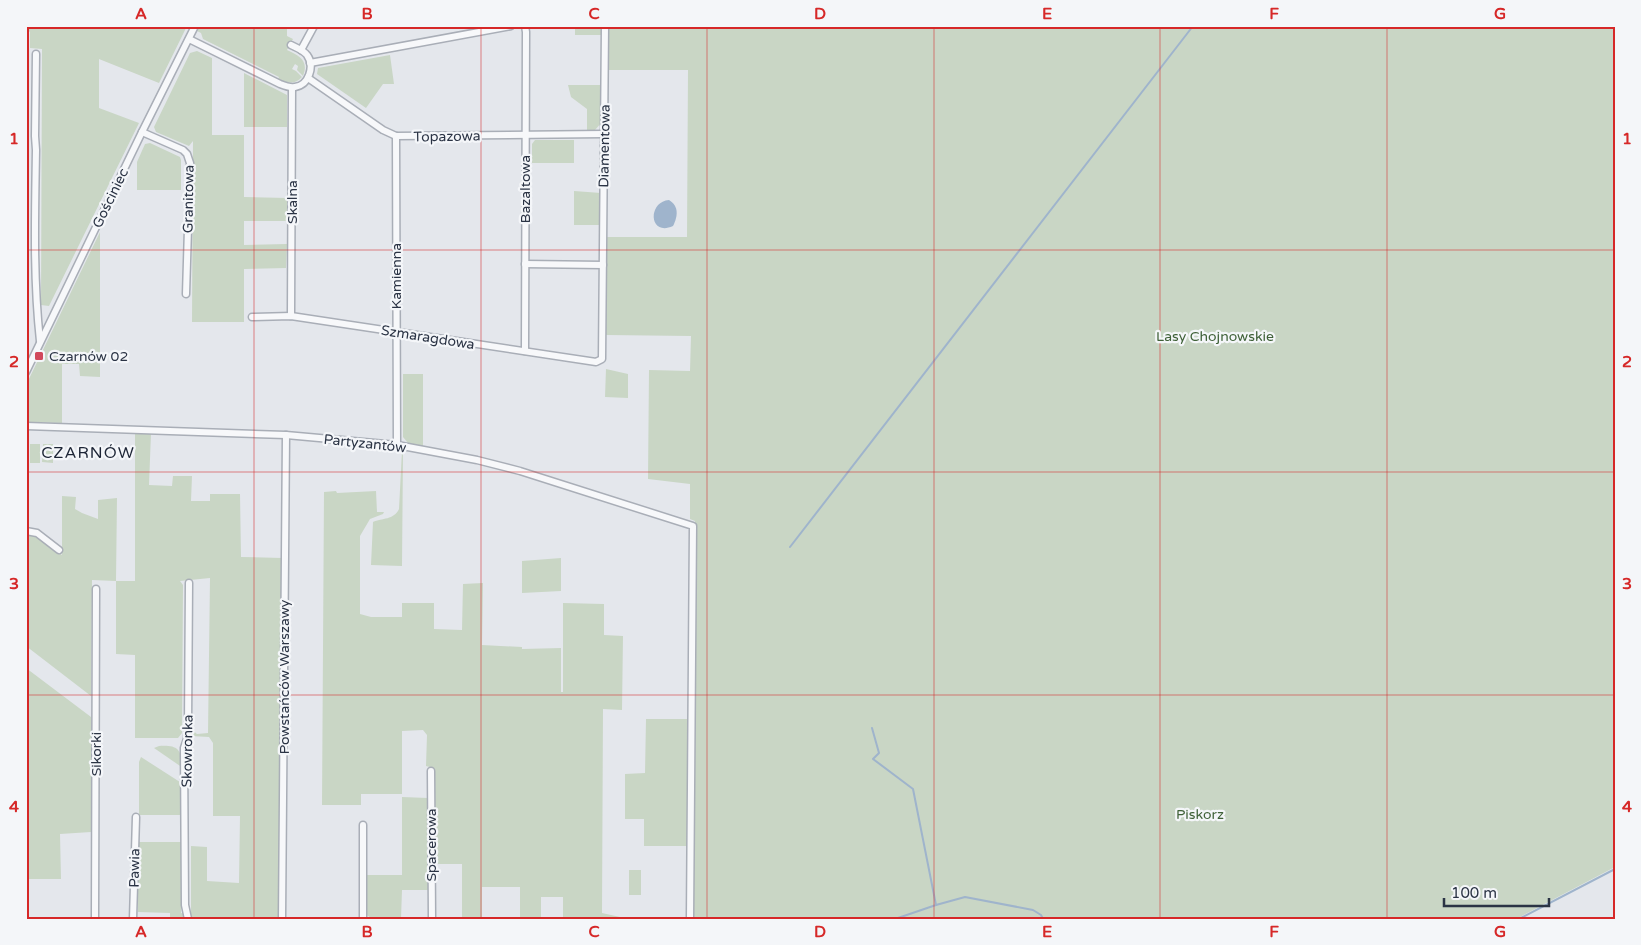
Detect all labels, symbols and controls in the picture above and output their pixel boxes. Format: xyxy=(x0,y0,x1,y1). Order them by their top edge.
text: A xyxy=(135,4,147,24)
text: B xyxy=(361,4,373,24)
text: C xyxy=(588,4,600,24)
text: D xyxy=(814,4,826,24)
text: E xyxy=(1042,4,1052,24)
text: F xyxy=(1269,4,1279,24)
text: G xyxy=(1494,4,1506,24)
street label: Diamentowa xyxy=(595,104,614,188)
street label: Topazowa xyxy=(413,127,481,146)
text: 1 xyxy=(9,129,19,149)
text: 1 xyxy=(1622,129,1632,149)
street label: Bazaltowa xyxy=(517,155,534,223)
street label: Granitowa xyxy=(179,165,198,233)
street label: Gościniec xyxy=(89,166,132,231)
street label: Skalna xyxy=(284,180,301,224)
street label: Kamienna xyxy=(388,243,405,309)
street label: Szmaragdowa xyxy=(380,322,476,353)
park label: Lasy Chojnowskie xyxy=(1156,328,1274,345)
place label: Czarnów 02 xyxy=(49,348,128,365)
marker: Czarnów 02 xyxy=(33,350,45,362)
text: 2 xyxy=(9,352,19,372)
text: 2 xyxy=(1622,352,1632,372)
street label: Partyzantów xyxy=(323,431,407,456)
district label: CZARNÓW xyxy=(41,443,135,463)
text: 3 xyxy=(9,574,19,594)
text: 3 xyxy=(1622,574,1632,594)
street label: Powstańców Warszawy xyxy=(276,599,293,754)
street label: Skowronka xyxy=(178,714,197,788)
street label: Sikorki xyxy=(88,732,105,776)
text: 4 xyxy=(9,797,19,817)
text: 4 xyxy=(1622,797,1632,817)
park label: Piskorz xyxy=(1176,806,1224,823)
street label: Spacerowa xyxy=(423,809,440,881)
street label: Pawia xyxy=(126,848,143,888)
scale bar xyxy=(1444,875,1548,907)
text: 100 m xyxy=(1451,884,1497,902)
text: A xyxy=(135,922,147,942)
text: B xyxy=(361,922,373,942)
text: C xyxy=(588,922,600,942)
text: D xyxy=(814,922,826,942)
text: E xyxy=(1042,922,1052,942)
text: F xyxy=(1269,922,1279,942)
text: G xyxy=(1494,922,1506,942)

